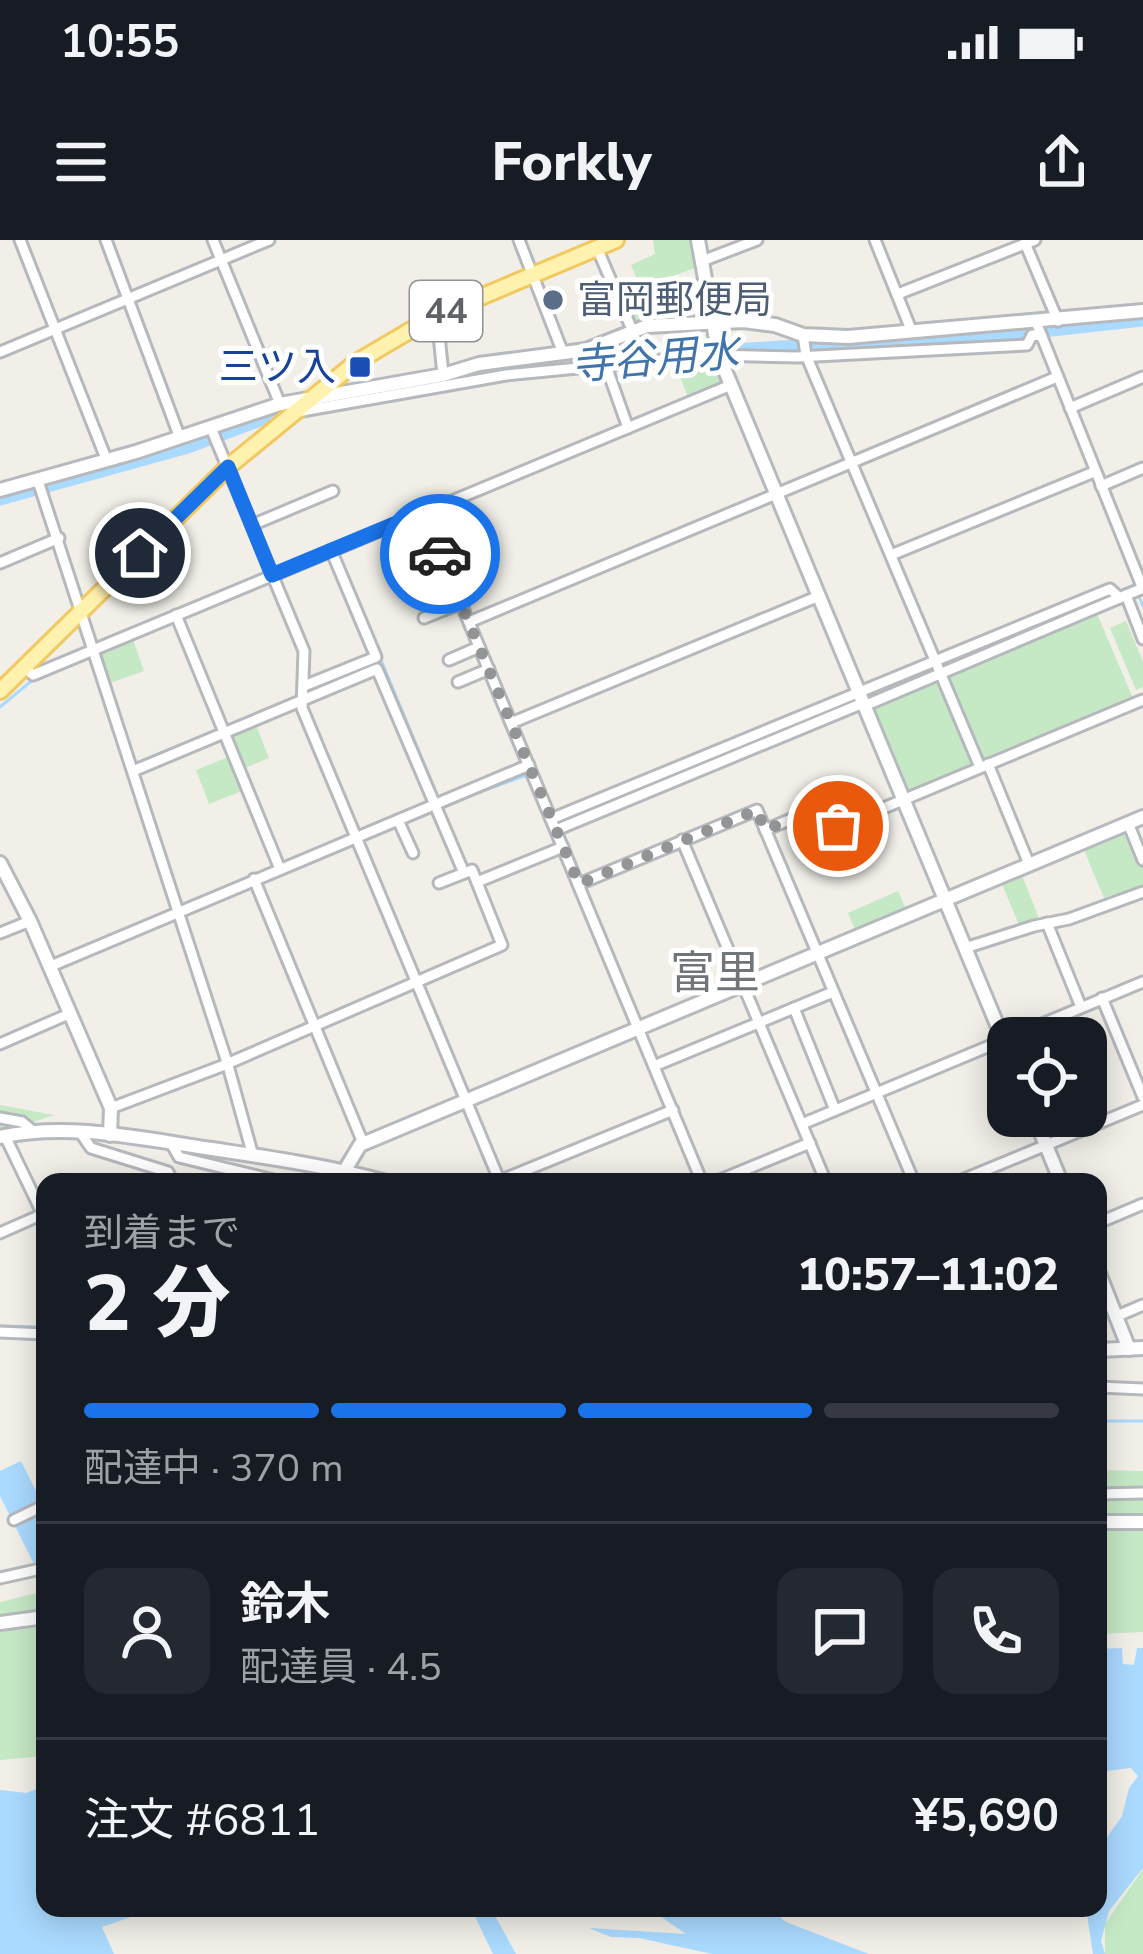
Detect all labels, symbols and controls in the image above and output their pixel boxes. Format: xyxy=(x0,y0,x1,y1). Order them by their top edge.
text: 10:55 xyxy=(60,12,179,73)
text: Forkly xyxy=(491,125,652,199)
icon: menu xyxy=(48,129,114,195)
icon: share xyxy=(1029,129,1095,195)
place label: 富岡郵便局 xyxy=(577,274,772,327)
road number: 44 xyxy=(410,281,482,341)
marker: 富岡郵便局 xyxy=(540,287,566,313)
water label: 寺谷用水 xyxy=(569,323,745,395)
place label: 三ツ入 xyxy=(219,341,336,394)
marker: 三ツ入 xyxy=(347,354,373,380)
courier xyxy=(380,494,500,614)
pin xyxy=(89,502,191,604)
icon: home xyxy=(107,520,173,586)
icon: car xyxy=(407,521,473,587)
pin xyxy=(787,775,889,877)
icon: bag xyxy=(805,793,871,859)
district label: 富里 xyxy=(670,943,760,1004)
map controls xyxy=(987,1017,1107,1137)
button: locate xyxy=(987,1017,1107,1137)
text: 到着まで xyxy=(84,1207,240,1260)
text: 10:57–11:02 xyxy=(797,1245,1059,1306)
text: 2 分 xyxy=(84,1251,230,1358)
text: 配達中 · 370 m xyxy=(84,1442,344,1495)
button: person xyxy=(84,1568,210,1694)
button: chat xyxy=(777,1568,903,1694)
button: phone xyxy=(933,1568,1059,1694)
text: 鈴木 xyxy=(240,1574,330,1635)
text: 配達員 · 4.5 xyxy=(240,1641,442,1694)
text: ¥5,690 xyxy=(913,1786,1059,1847)
text: 注文 #6811 xyxy=(84,1790,321,1851)

